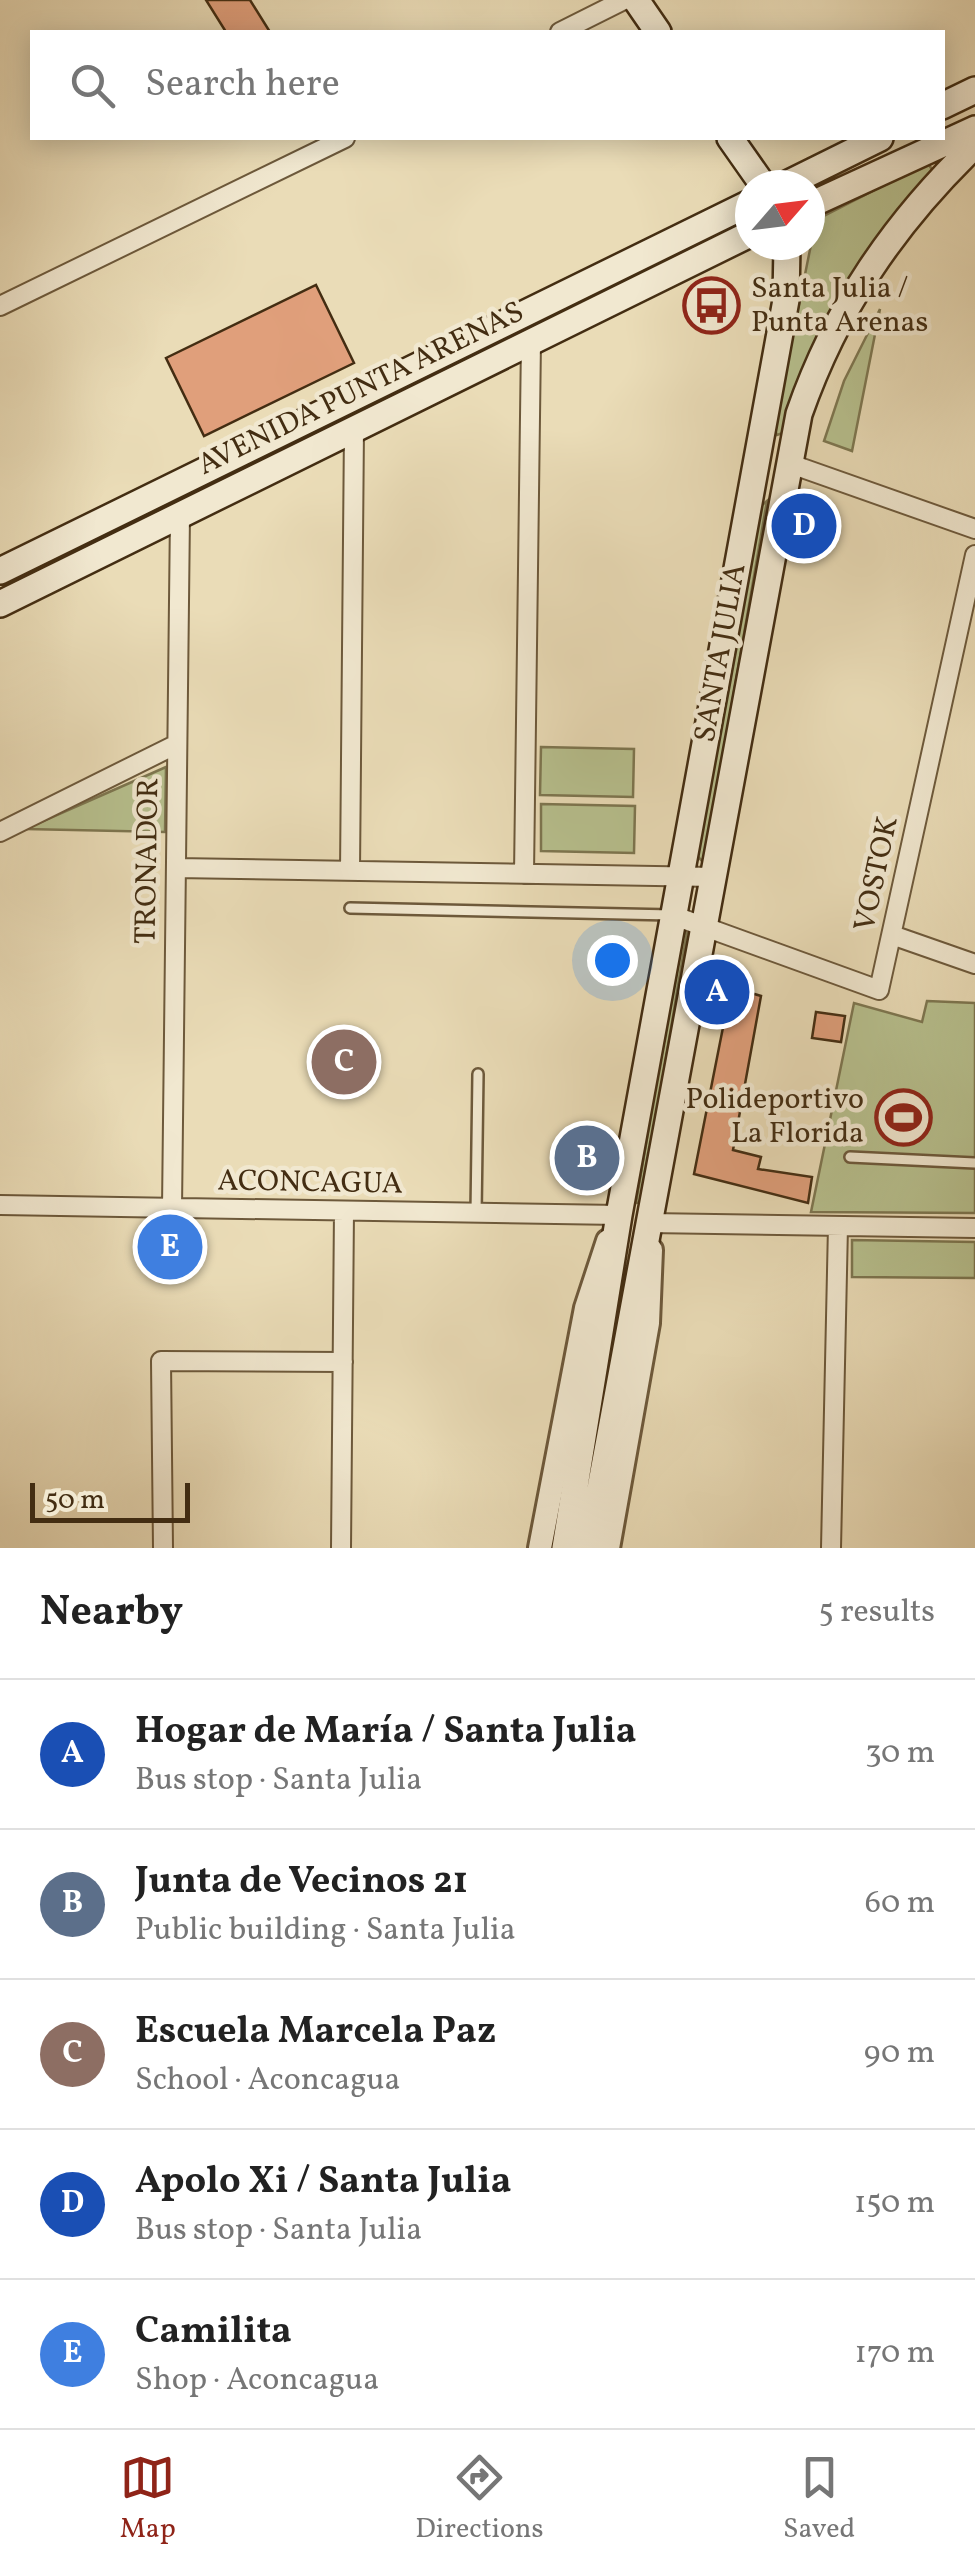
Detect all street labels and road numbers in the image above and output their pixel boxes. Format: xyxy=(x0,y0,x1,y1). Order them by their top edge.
street label: AVENIDA PUNTA ARENAS xyxy=(191,292,531,486)
street label: SANTA JULIA xyxy=(685,560,757,746)
street label: TRONADOR xyxy=(126,777,170,945)
street label: VOSTOK xyxy=(844,812,910,936)
street label: ACONCAGUA xyxy=(217,1160,403,1206)

